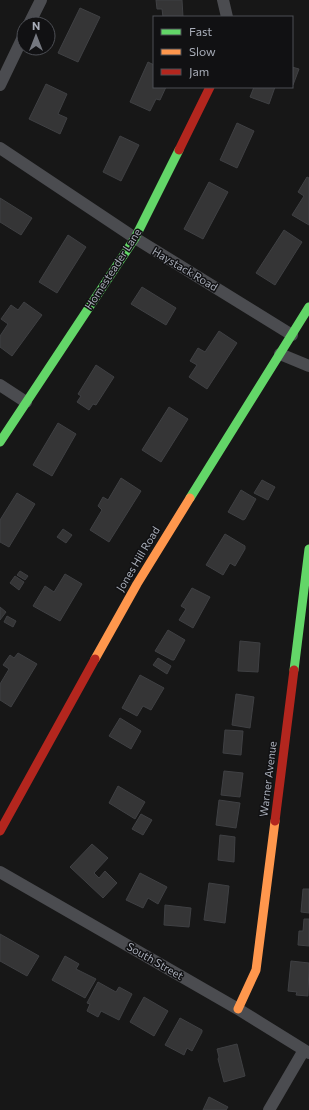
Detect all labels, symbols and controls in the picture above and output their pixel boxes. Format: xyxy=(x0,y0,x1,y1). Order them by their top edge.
north arrow xyxy=(16,16,56,56)
legend xyxy=(153,16,293,88)
text: N xyxy=(32,19,40,32)
text: Fast xyxy=(189,24,212,38)
text: Slow xyxy=(189,44,216,58)
text: Jam xyxy=(189,64,209,79)
street label: Homesteader Lane xyxy=(82,226,144,312)
street label: Haystack Road xyxy=(150,244,220,293)
street label: Jones Hill Road xyxy=(113,524,163,594)
street label: Warner Avenue xyxy=(256,740,279,817)
street label: South Street xyxy=(125,939,186,982)

